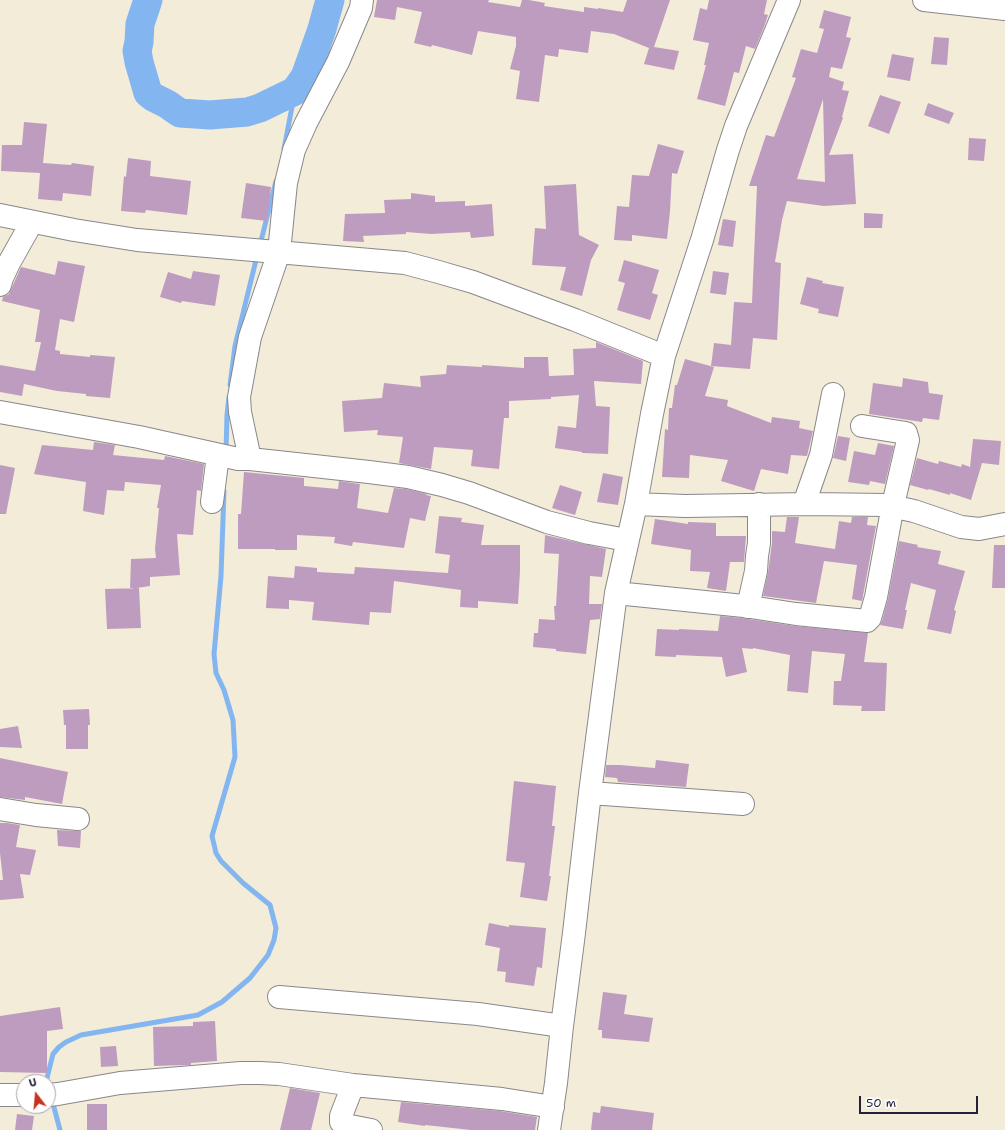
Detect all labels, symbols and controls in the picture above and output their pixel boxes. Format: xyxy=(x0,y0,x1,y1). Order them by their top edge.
north arrow xyxy=(16,1074,56,1114)
text: U xyxy=(27,1075,39,1091)
scale bar xyxy=(861,1088,980,1114)
text: 50 m xyxy=(866,1095,896,1111)

